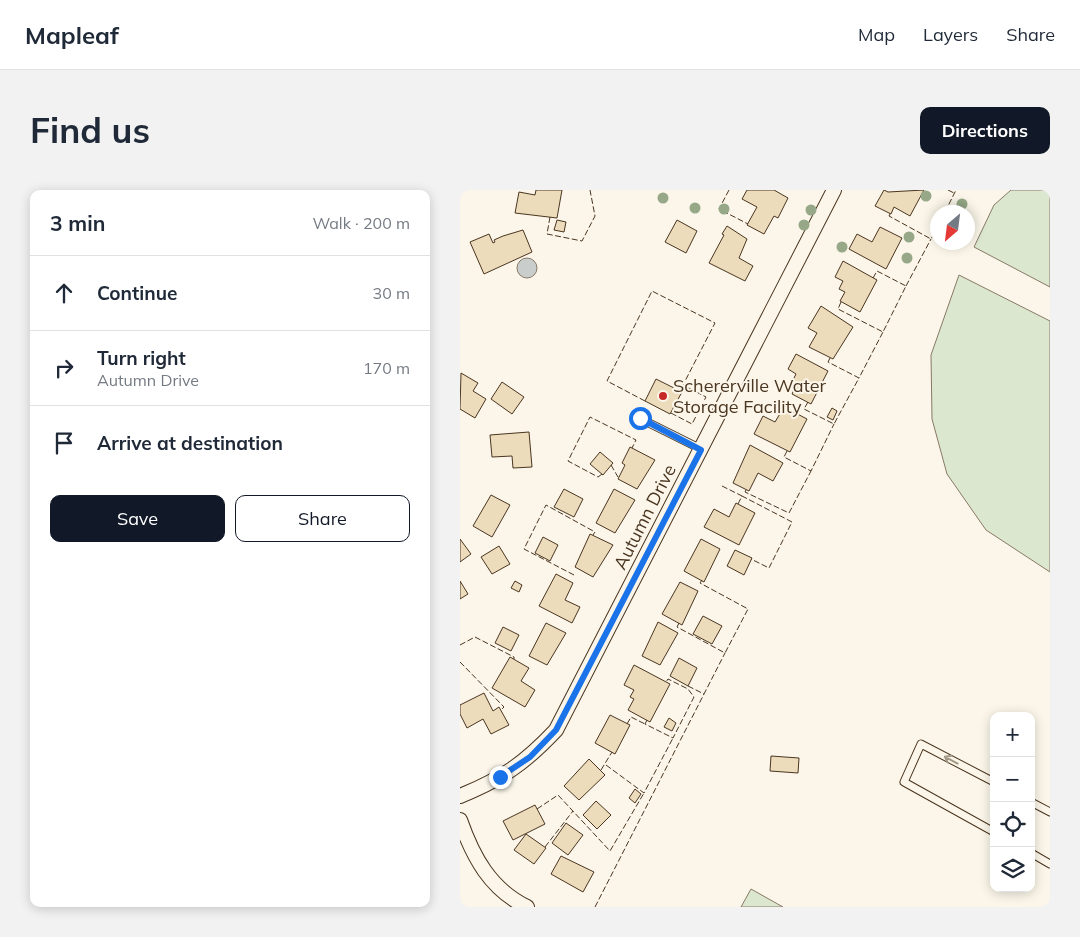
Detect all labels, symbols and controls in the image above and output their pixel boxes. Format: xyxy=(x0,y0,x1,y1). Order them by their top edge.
text: Mapleaf xyxy=(25,20,119,50)
text: Map xyxy=(858,23,895,46)
text: Layers xyxy=(923,23,978,46)
text: Share xyxy=(1006,23,1055,46)
button: Directions xyxy=(920,107,1050,154)
text: Find us xyxy=(30,108,150,152)
north arrow xyxy=(930,205,975,250)
text: 3 min xyxy=(50,210,105,236)
text: Walk · 200 m xyxy=(312,213,410,233)
icon: ahead xyxy=(50,279,78,307)
text: Continue xyxy=(97,281,177,305)
text: 30 m xyxy=(373,283,410,303)
text: Turn right xyxy=(97,346,186,370)
icon: right xyxy=(50,354,78,382)
text: 170 m xyxy=(363,358,410,378)
text: Autumn Drive xyxy=(97,370,199,390)
place label: Schererville Water Storage Facility xyxy=(673,374,826,418)
marker: Schererville Water Storage Facility xyxy=(657,390,669,402)
route start xyxy=(629,407,652,430)
icon: arrive xyxy=(50,429,78,457)
text: Arrive at destination xyxy=(97,431,283,455)
street label: Autumn Drive xyxy=(608,460,681,573)
button: Save xyxy=(50,495,225,542)
button: Share xyxy=(235,495,410,542)
map controls xyxy=(990,712,1035,892)
button: + xyxy=(990,712,1035,757)
one-way arrow xyxy=(944,754,958,764)
button: − xyxy=(990,757,1035,802)
route end xyxy=(489,766,512,789)
button: locate xyxy=(990,802,1035,847)
button: layers xyxy=(990,847,1035,892)

